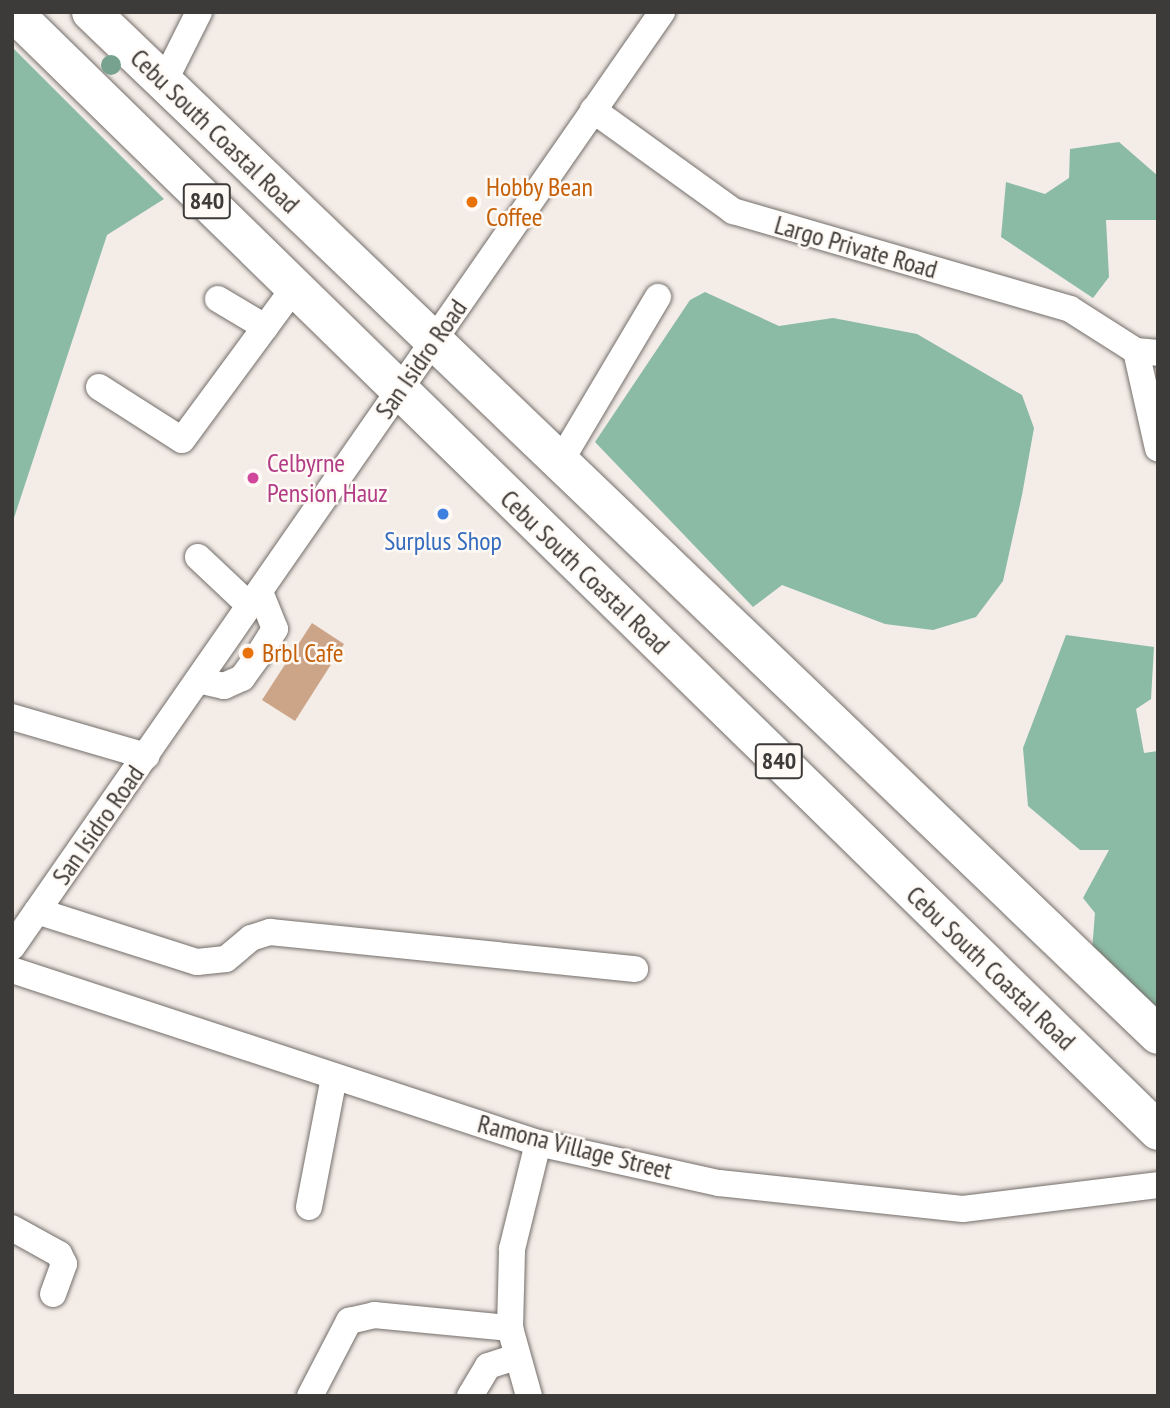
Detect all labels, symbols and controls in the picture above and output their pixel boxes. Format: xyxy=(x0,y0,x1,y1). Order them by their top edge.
street label: Cebu South Coastal Road xyxy=(124,42,306,220)
place label: Hobby Bean Coffee xyxy=(486,171,594,232)
road number: 840 xyxy=(182,181,232,222)
marker: Hobby Bean Coffee xyxy=(464,194,480,210)
street label: Largo Private Road xyxy=(771,209,941,285)
street label: San Isidro Road xyxy=(369,293,473,425)
place label: Celbyrne Pension Hauz xyxy=(267,447,388,508)
marker: Celbyrne Pension Hauz xyxy=(245,470,261,486)
street label: Cebu South Coastal Road xyxy=(494,483,676,661)
marker: Surplus Shop xyxy=(435,506,451,522)
place label: Surplus Shop xyxy=(384,525,502,557)
place label: Brbl Cafe xyxy=(262,637,343,669)
marker: Brbl Cafe xyxy=(240,645,256,661)
road number: 840 xyxy=(754,740,804,782)
street label: San Isidro Road xyxy=(46,759,150,891)
street label: Cebu South Coastal Road xyxy=(900,879,1082,1057)
street label: Ramona Village Street xyxy=(474,1108,676,1186)

